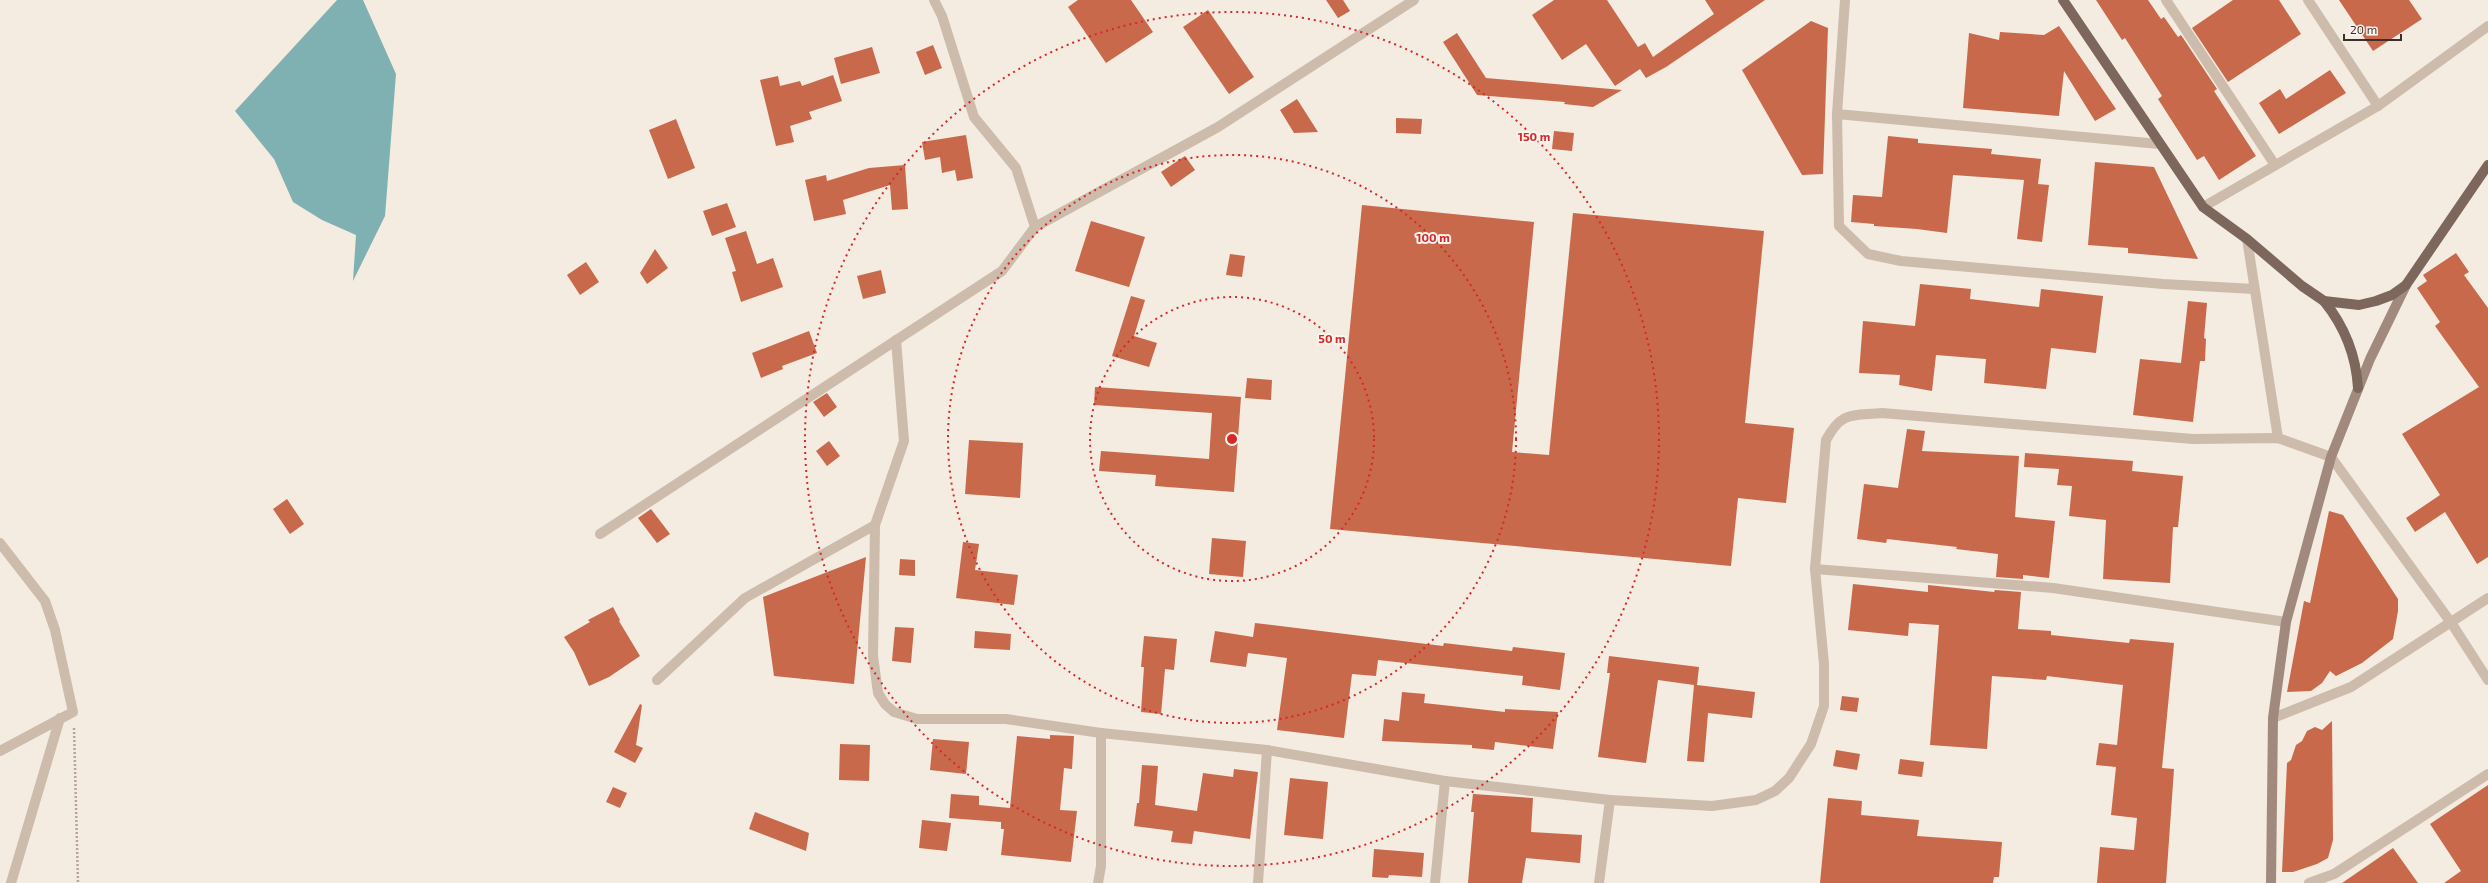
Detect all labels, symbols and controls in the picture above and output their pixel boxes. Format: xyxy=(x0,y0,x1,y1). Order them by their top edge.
scale bar xyxy=(2344,16,2401,42)
text: 20 m xyxy=(2350,22,2377,36)
text: 150 m xyxy=(1518,129,1550,143)
text: 100 m xyxy=(1416,230,1450,244)
text: 50 m xyxy=(1318,331,1346,345)
centre of rings xyxy=(1225,432,1239,446)

